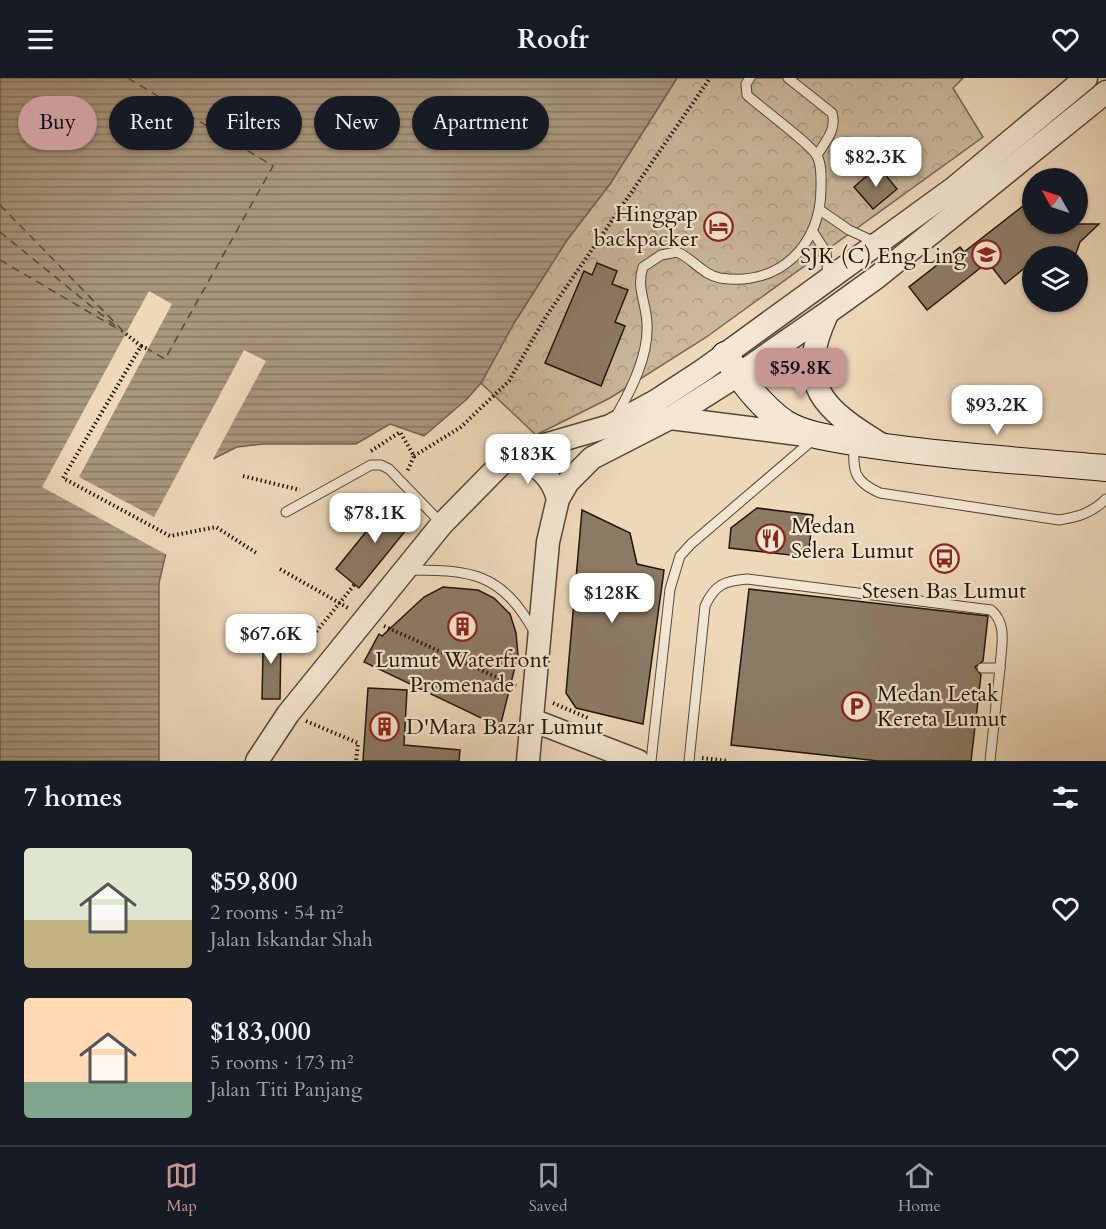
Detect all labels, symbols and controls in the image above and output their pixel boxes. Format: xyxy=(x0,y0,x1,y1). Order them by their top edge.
text: Roofr xyxy=(517,21,589,58)
icon: menu xyxy=(24,23,57,56)
icon: heart xyxy=(1049,23,1082,56)
chip: Buy xyxy=(18,96,97,150)
chip: Rent xyxy=(109,96,194,150)
chip: Filters xyxy=(206,96,302,150)
chip: New xyxy=(314,96,400,150)
chip: Apartment xyxy=(412,96,549,150)
pin: $82.3K xyxy=(827,137,925,188)
text: $82.3K xyxy=(845,143,907,170)
north arrow xyxy=(1022,168,1088,234)
map controls xyxy=(1022,168,1088,312)
place label: Hinggap backpacker xyxy=(594,199,699,254)
hotel icon: Hinggap backpacker xyxy=(703,210,735,242)
school or university icon: SJK (C) Eng Ling xyxy=(971,239,1003,271)
place label: SJK (C) Eng Ling xyxy=(800,241,967,271)
button: layers xyxy=(1022,246,1088,312)
pin: $59.8K xyxy=(752,348,850,399)
text: $59.8K xyxy=(770,354,832,381)
pin: $93.2K xyxy=(948,385,1046,436)
text: $93.2K xyxy=(966,391,1028,418)
pin: $183K xyxy=(486,434,570,485)
text: $183K xyxy=(499,440,557,467)
pin: $78.1K xyxy=(326,493,424,544)
text: $78.1K xyxy=(344,499,406,526)
place label: Medan Selera Lumut xyxy=(791,511,914,566)
restaurant icon: Medan Selera Lumut xyxy=(754,522,786,554)
bus stop icon: Stesen Bas Lumut xyxy=(928,542,960,574)
pin: $128K xyxy=(570,573,654,624)
place label: Stesen Bas Lumut xyxy=(862,576,1026,606)
text: $128K xyxy=(583,579,641,606)
building icon: Lumut Waterfront Promenade xyxy=(446,611,478,643)
pin: $67.6K xyxy=(222,614,320,665)
text: $67.6K xyxy=(240,620,302,647)
place label: Lumut Waterfront Promenade xyxy=(375,645,549,700)
place label: Medan Letak Kereta Lumut xyxy=(877,679,1007,734)
parking icon: Medan Letak Kereta Lumut xyxy=(840,690,872,722)
building icon: D'Mara Bazar Lumut xyxy=(369,710,401,742)
place label: D'Mara Bazar Lumut xyxy=(406,712,603,742)
text: 7 homes xyxy=(24,780,122,815)
icon: filters xyxy=(1049,781,1082,814)
text: $59,800 xyxy=(210,864,298,899)
icon: home xyxy=(72,872,144,944)
icon: heart xyxy=(1049,892,1082,925)
text: 2 rooms · 54 m² xyxy=(210,899,343,926)
text: Jalan Iskandar Shah xyxy=(210,926,373,953)
text: $183,000 xyxy=(210,1014,311,1049)
icon: home xyxy=(72,1022,144,1094)
icon: heart xyxy=(1049,1042,1082,1075)
text: 5 rooms · 173 m² xyxy=(210,1049,354,1076)
text: Jalan Titi Panjang xyxy=(210,1076,362,1103)
tab: Map xyxy=(165,1159,198,1217)
tab: Saved xyxy=(529,1159,567,1217)
tab: Home xyxy=(898,1159,941,1217)

